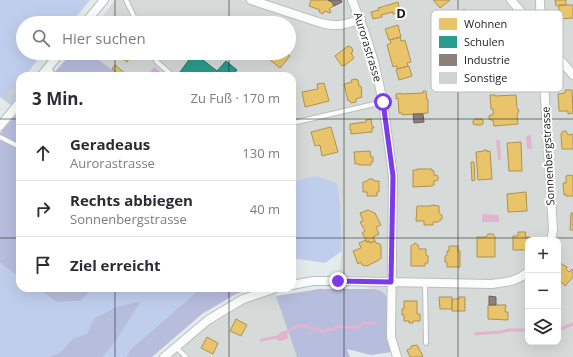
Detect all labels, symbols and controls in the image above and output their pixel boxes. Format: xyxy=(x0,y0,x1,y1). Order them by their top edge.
text: D xyxy=(396,4,406,22)
street label: Aurorastrasse xyxy=(351,10,386,83)
legend xyxy=(431,10,563,92)
search box xyxy=(16,16,296,60)
text: Wohnen xyxy=(464,16,507,31)
icon: search xyxy=(30,27,52,49)
text: Hier suchen xyxy=(62,28,146,48)
text: Schulen xyxy=(464,34,505,49)
text: Industrie xyxy=(464,52,510,67)
text: Sonstige xyxy=(464,70,507,85)
text: 3 Min. xyxy=(32,87,83,110)
text: Zu Fuß · 170 m xyxy=(191,89,280,107)
route start xyxy=(374,93,392,111)
street label: Sonnenbergstrasse xyxy=(537,106,558,206)
text: Geradeaus xyxy=(70,134,150,154)
icon: ahead xyxy=(32,142,54,164)
text: 130 m xyxy=(242,144,280,162)
text: Aurorastrasse xyxy=(70,154,155,172)
text: Rechts abbiegen xyxy=(70,190,193,210)
icon: right xyxy=(32,198,54,220)
text: 40 m xyxy=(250,200,280,218)
text: Sonnenbergstrasse xyxy=(70,210,187,228)
map controls xyxy=(525,237,561,345)
button: + xyxy=(525,237,561,273)
icon: arrive xyxy=(32,254,54,276)
text: Ziel erreicht xyxy=(70,255,161,275)
route end xyxy=(329,272,347,290)
button: − xyxy=(525,273,561,309)
button: layers xyxy=(525,309,561,345)

